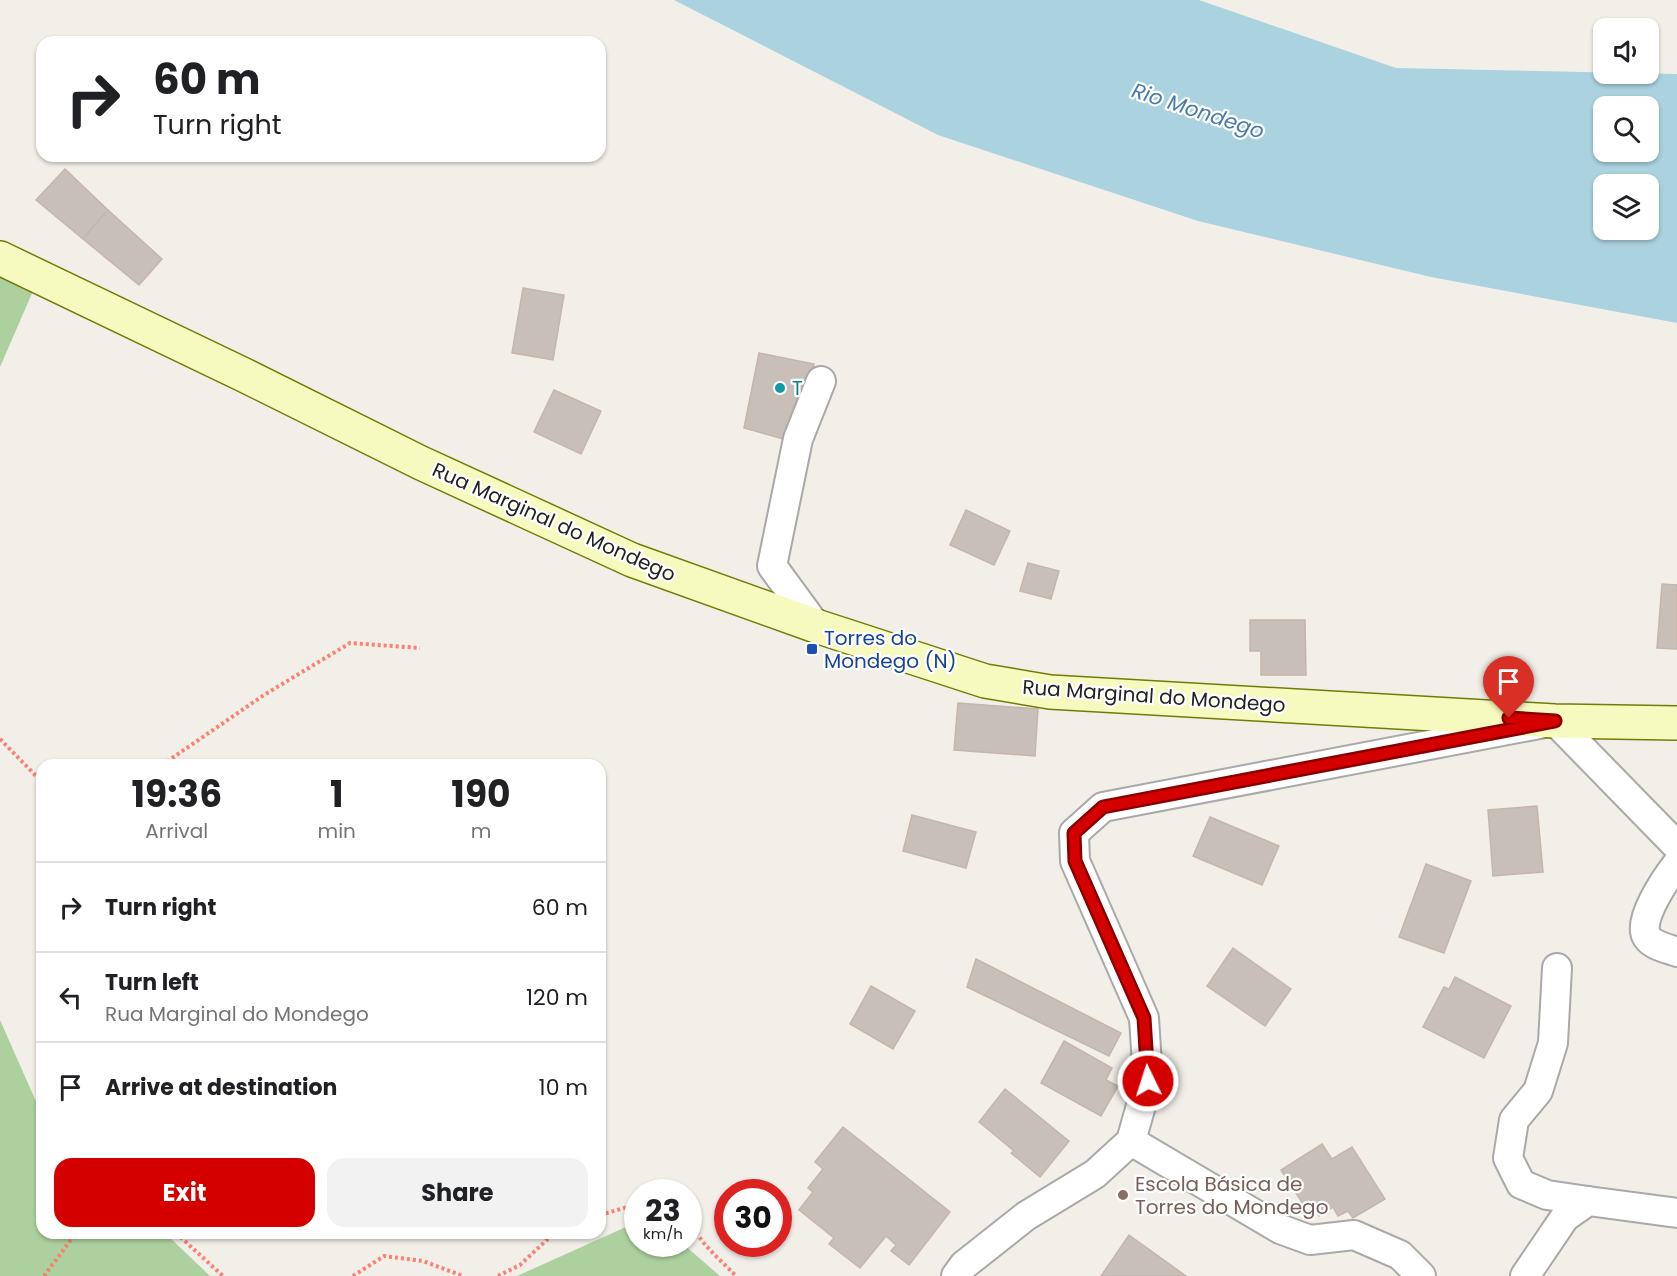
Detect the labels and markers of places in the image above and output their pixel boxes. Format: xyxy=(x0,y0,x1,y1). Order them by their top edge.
place label: T xyxy=(792,374,803,402)
marker: T xyxy=(773,381,787,395)
place label: Torres do Mondego (N) xyxy=(824,624,957,675)
marker: Torres do Mondego (N) xyxy=(805,642,819,656)
pin xyxy=(1483,656,1534,718)
place label: Escola Básica de Torres do Mondego xyxy=(1135,1170,1328,1221)
marker: Escola Básica de Torres do Mondego xyxy=(1116,1188,1130,1202)

